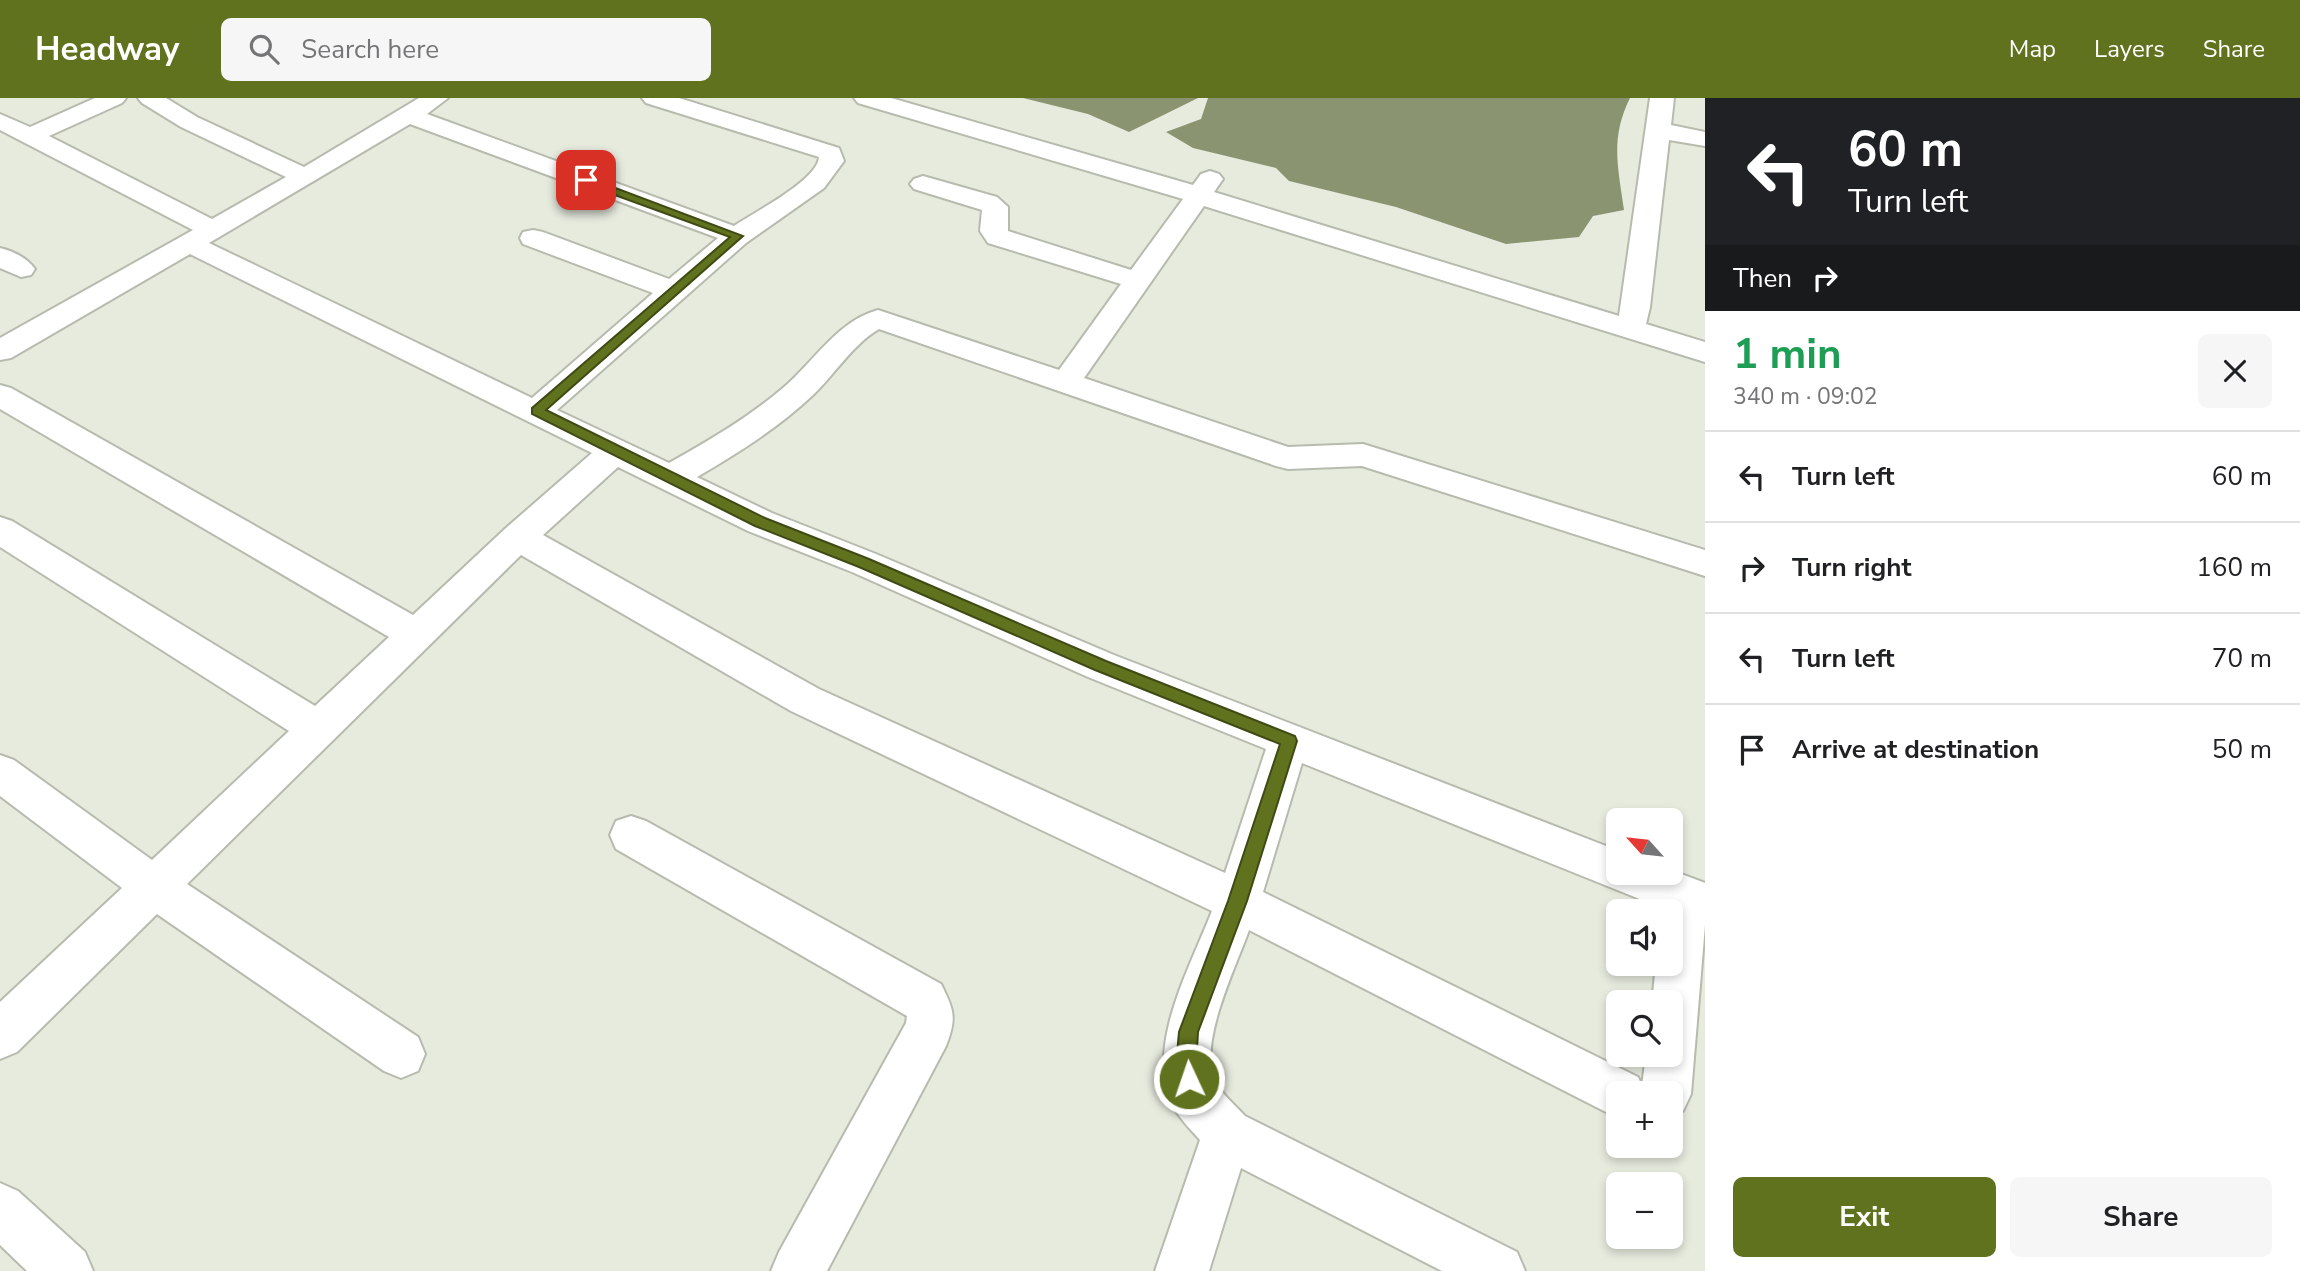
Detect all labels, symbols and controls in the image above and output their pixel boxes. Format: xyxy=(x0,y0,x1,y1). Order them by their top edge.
search box xyxy=(221,18,711,81)
text: Headway xyxy=(35,27,179,72)
icon: search xyxy=(245,30,283,68)
text: Search here xyxy=(301,32,439,67)
text: Map xyxy=(2009,33,2056,65)
text: Layers xyxy=(2094,33,2165,65)
text: Share xyxy=(2203,33,2265,65)
text: 60 m xyxy=(1848,116,1963,183)
icon: left xyxy=(1733,126,1824,217)
pin xyxy=(556,150,616,210)
icon: arrive xyxy=(567,161,605,199)
text: Turn left xyxy=(1848,180,1968,223)
icon: right xyxy=(1806,259,1844,297)
text: Then xyxy=(1733,261,1792,296)
text: 1 min xyxy=(1733,326,1842,383)
button: close xyxy=(2198,334,2272,408)
text: 340 m · 09:02 xyxy=(1733,381,1878,412)
icon: left xyxy=(1733,458,1771,496)
text: Turn left xyxy=(1792,459,1895,494)
text: 60 m xyxy=(2212,459,2272,494)
icon: right xyxy=(1733,549,1771,587)
text: Turn right xyxy=(1792,550,1911,585)
text: 160 m xyxy=(2196,550,2272,585)
icon: left xyxy=(1733,640,1771,678)
text: Turn left xyxy=(1792,641,1895,676)
text: 70 m xyxy=(2212,641,2272,676)
icon: arrive xyxy=(1733,731,1771,769)
text: Arrive at destination xyxy=(1792,732,2039,767)
text: 50 m xyxy=(2212,732,2272,767)
north arrow xyxy=(1606,808,1684,886)
map controls xyxy=(1606,808,1683,1249)
button: sound xyxy=(1606,899,1683,976)
button: search xyxy=(1606,990,1683,1067)
position arrow xyxy=(1152,1042,1226,1116)
button: + xyxy=(1606,1081,1683,1158)
button: − xyxy=(1606,1172,1683,1249)
button: Exit xyxy=(1733,1177,1996,1257)
button: Share xyxy=(2010,1177,2272,1257)

